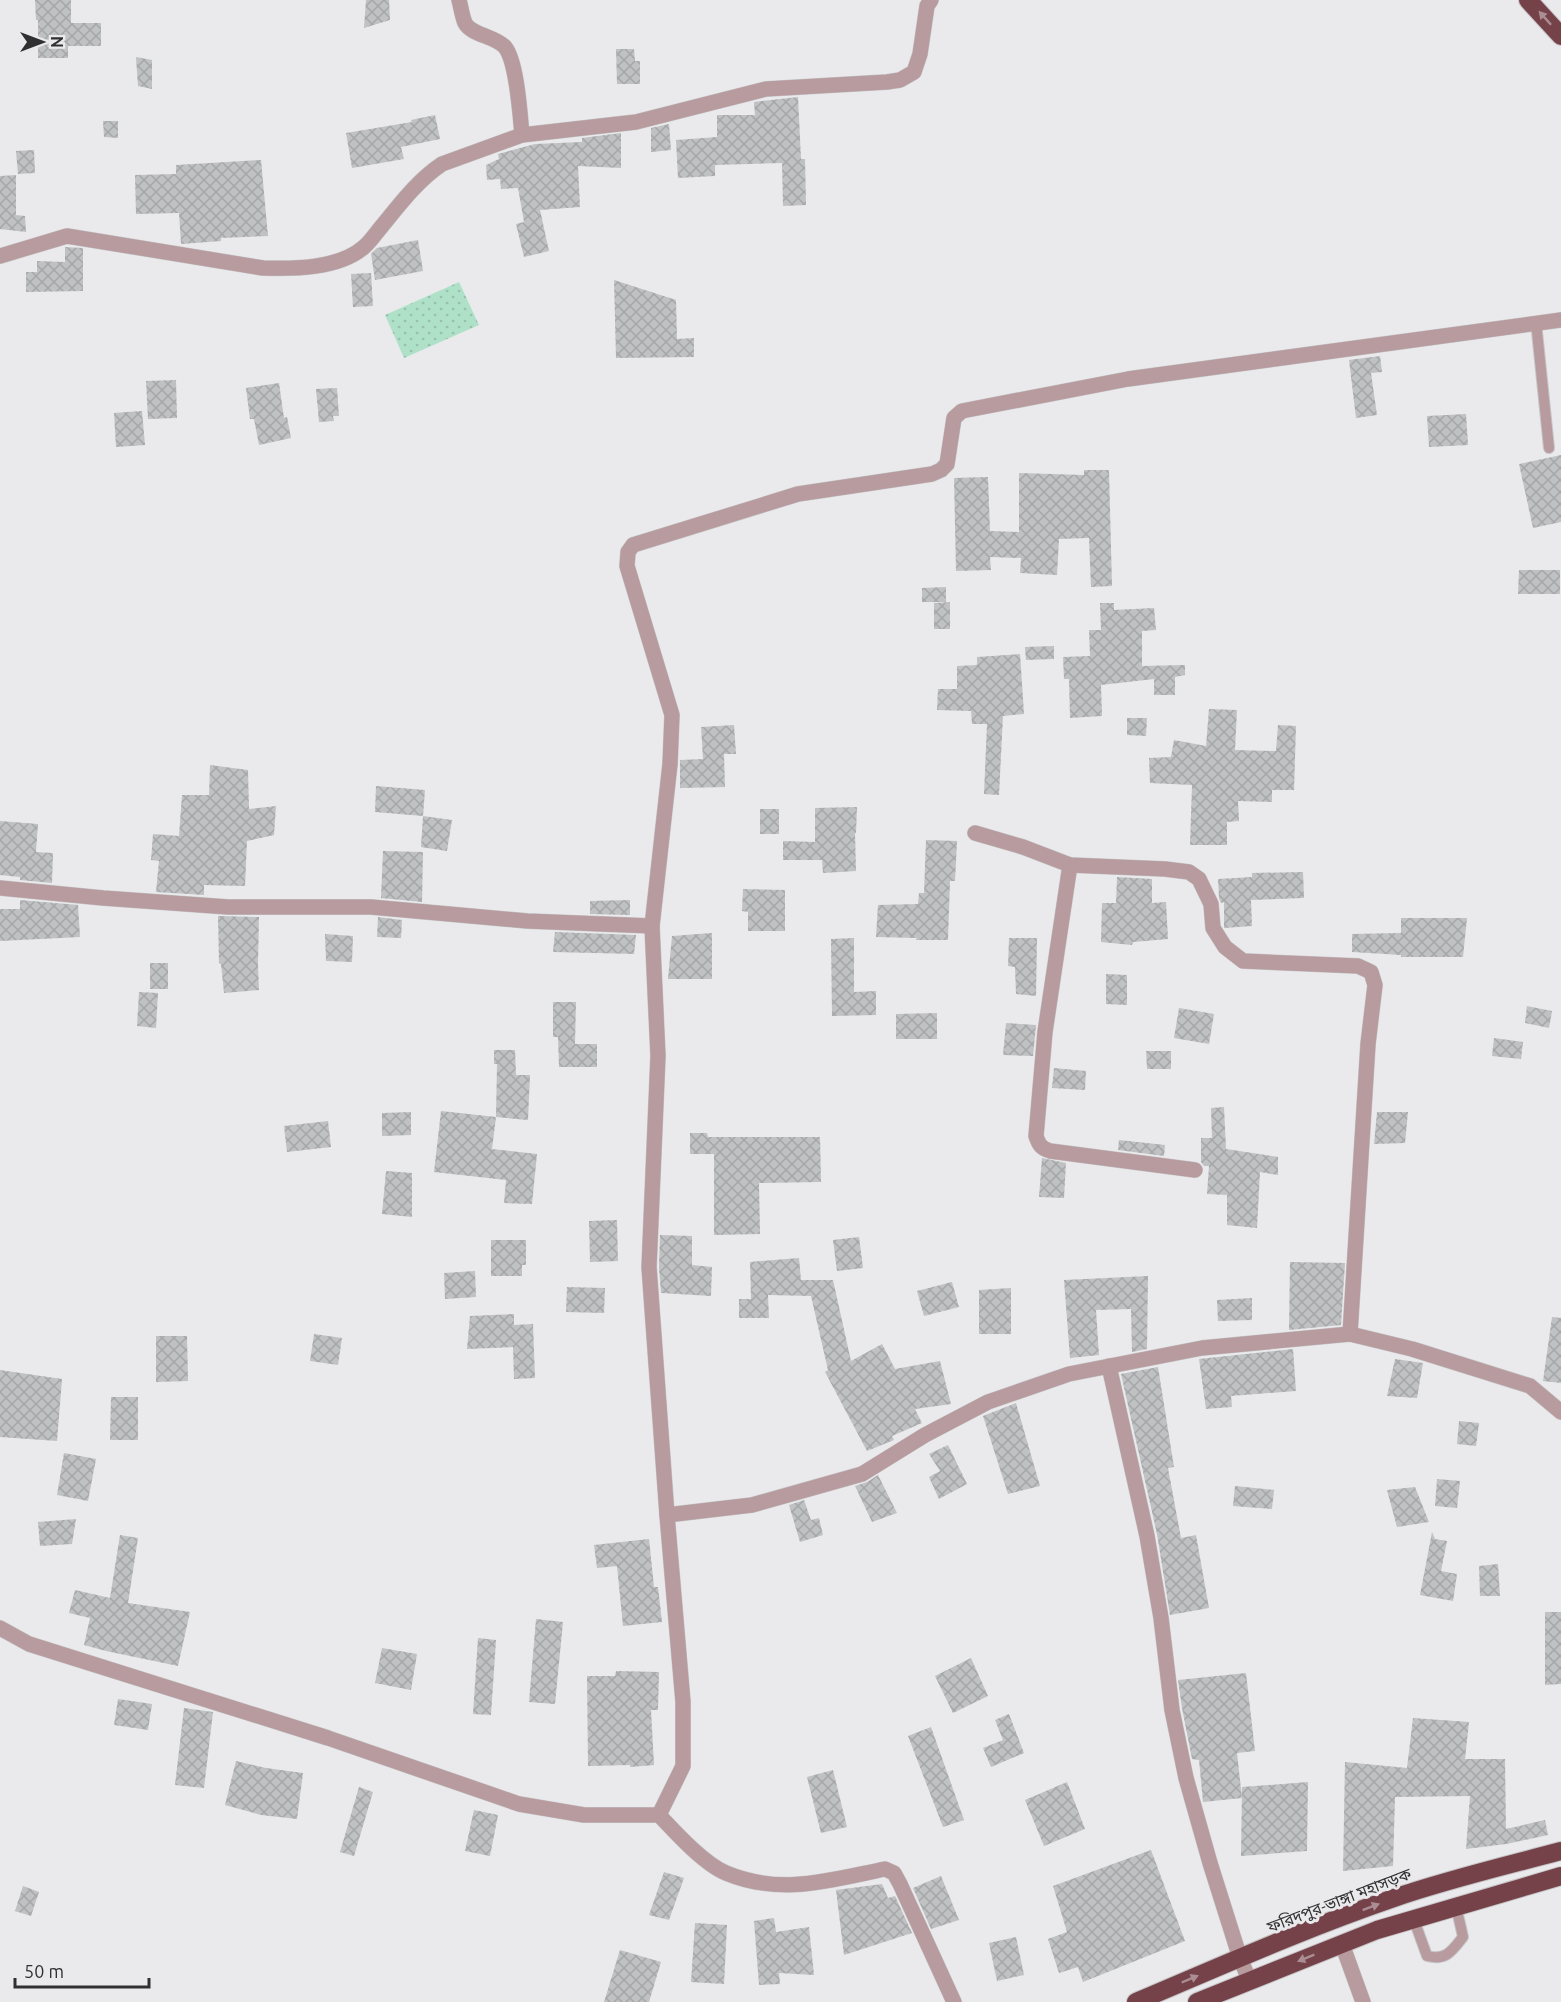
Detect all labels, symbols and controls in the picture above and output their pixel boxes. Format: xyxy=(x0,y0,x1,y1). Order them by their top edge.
one-way arrow xyxy=(1539,11,1552,26)
north arrow xyxy=(12,12,72,72)
text: N xyxy=(48,36,66,48)
street label: ফরিদপুর-ভাঙ্গা মহাসড়ক xyxy=(1263,1864,1415,1937)
one-way arrow xyxy=(1362,1902,1380,1912)
scale bar xyxy=(15,1951,148,1989)
one-way arrow xyxy=(1296,1953,1314,1963)
text: 50 m xyxy=(24,1961,64,1981)
one-way arrow xyxy=(1181,1974,1199,1984)

